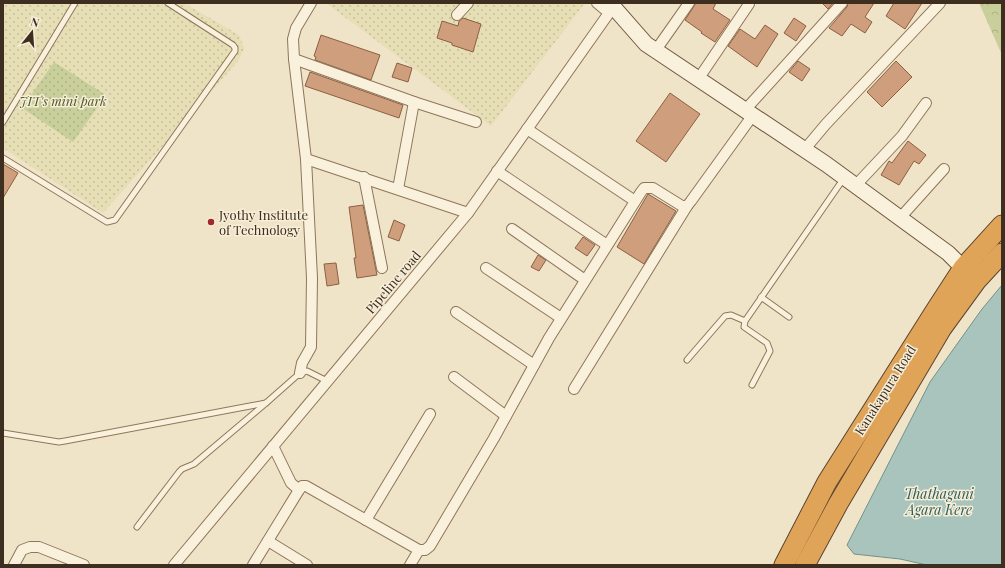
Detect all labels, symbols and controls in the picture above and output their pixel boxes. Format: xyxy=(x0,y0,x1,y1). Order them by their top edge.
north arrow xyxy=(12,12,52,52)
text: N xyxy=(29,14,41,30)
park label: JIT's mini park xyxy=(19,92,107,109)
place label: Jyothy Institute of Technology xyxy=(218,206,308,238)
marker: Jyothy Institute of Technology xyxy=(206,217,216,227)
street label: Pipeline road xyxy=(361,246,424,317)
street label: Kanakapura Road xyxy=(850,341,919,438)
water label: Thathaguni Agara Kere xyxy=(904,484,975,519)

